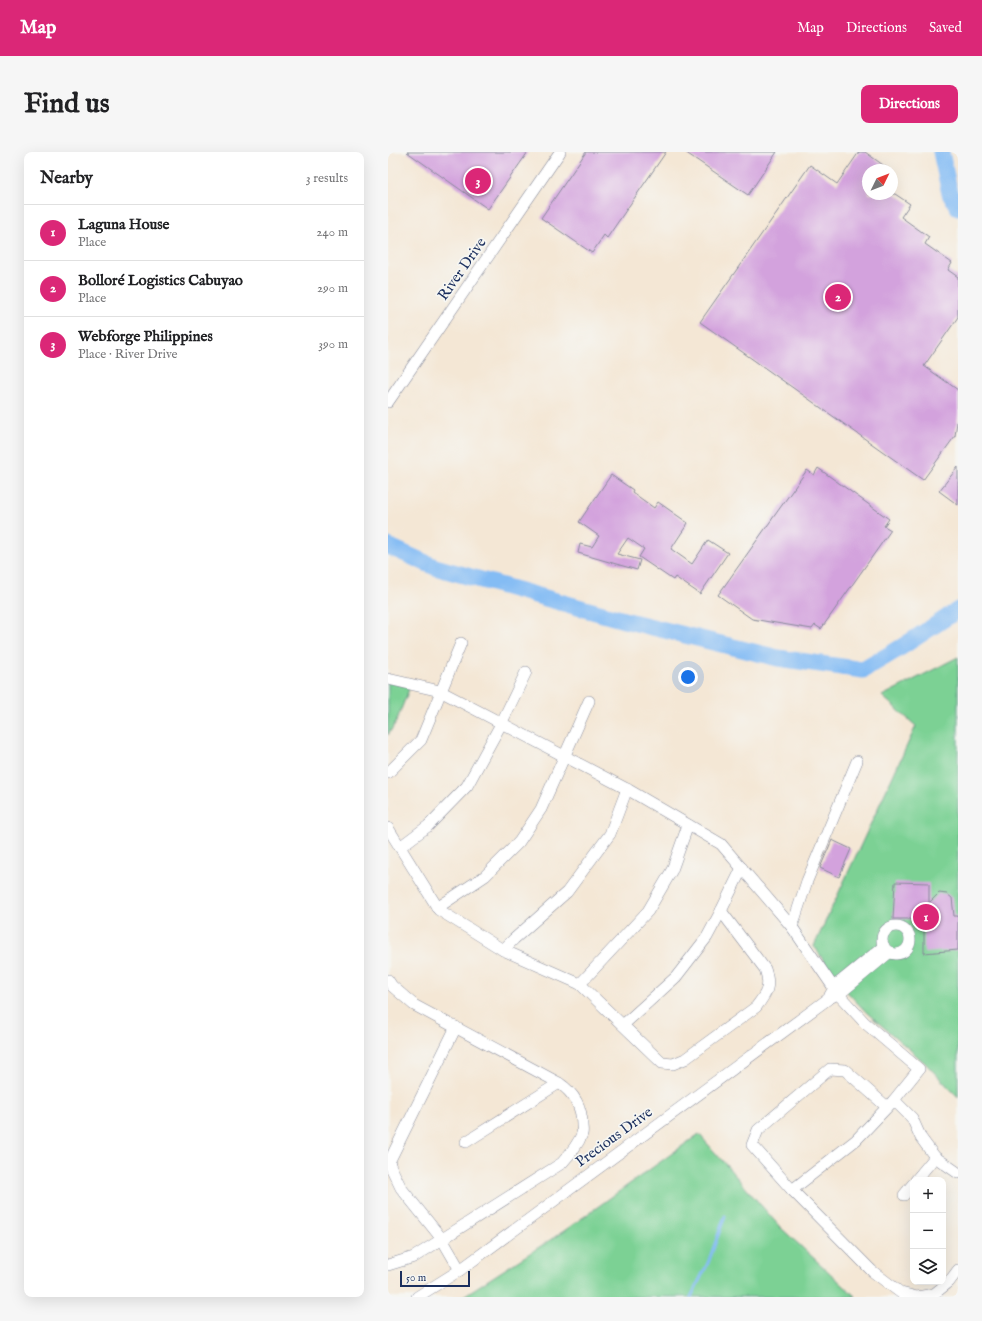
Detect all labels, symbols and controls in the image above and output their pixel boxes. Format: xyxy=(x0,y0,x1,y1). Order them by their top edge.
text: Map xyxy=(20,16,56,40)
text: Map xyxy=(797,19,824,37)
text: Directions xyxy=(846,19,907,37)
text: Saved xyxy=(929,19,962,37)
button: Directions xyxy=(861,85,958,123)
text: Find us xyxy=(24,87,110,122)
north arrow xyxy=(862,164,898,200)
pin: 3 xyxy=(465,166,491,196)
text: Nearby xyxy=(40,168,93,189)
text: 3 results xyxy=(306,170,348,187)
text: Laguna House xyxy=(78,215,169,234)
text: 1 xyxy=(51,224,55,241)
text: 240 m xyxy=(316,224,348,241)
text: Place xyxy=(78,234,106,251)
street label: River Drive xyxy=(433,234,491,304)
text: Bolloré Logistics Cabuyao xyxy=(78,271,243,290)
text: 2 xyxy=(50,280,56,297)
text: 290 m xyxy=(317,280,348,297)
pin: 2 xyxy=(825,282,851,312)
text: Place xyxy=(78,290,106,307)
text: Webforge Philippines xyxy=(78,327,213,346)
text: 3 xyxy=(51,336,55,353)
text: 390 m xyxy=(318,336,348,353)
text: Place · River Drive xyxy=(78,346,178,363)
your location xyxy=(678,667,698,687)
pin: 1 xyxy=(913,902,939,932)
street label: Precious Drive xyxy=(572,1103,656,1171)
map controls xyxy=(910,1177,946,1285)
button: + xyxy=(910,1177,946,1213)
button: − xyxy=(910,1213,946,1249)
button: layers xyxy=(910,1249,946,1285)
scale bar xyxy=(400,1269,470,1288)
text: 50 m xyxy=(406,1271,426,1285)

